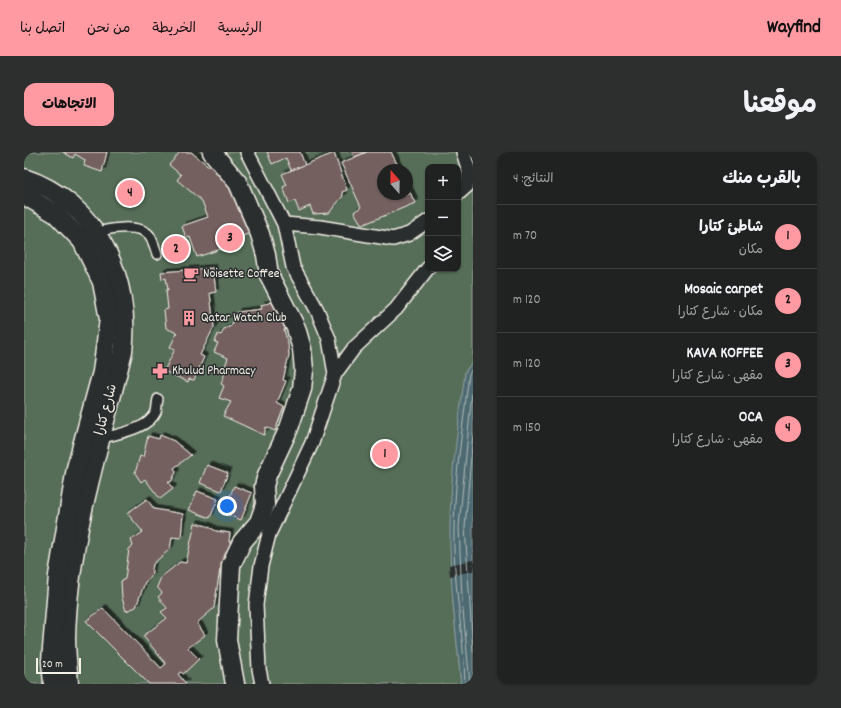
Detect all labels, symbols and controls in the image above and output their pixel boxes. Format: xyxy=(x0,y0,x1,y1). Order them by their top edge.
text: Wayfind xyxy=(767,15,821,42)
text: اتصل بنا xyxy=(20,19,65,39)
text: من نحن xyxy=(87,19,130,39)
text: الخريطة xyxy=(152,19,196,39)
text: الرئيسية xyxy=(218,19,262,39)
button: الاتجاهات xyxy=(24,83,114,126)
text: موقعنا xyxy=(743,87,817,127)
north arrow xyxy=(377,164,413,200)
map controls xyxy=(425,164,461,272)
button: + xyxy=(425,164,461,200)
text: بالقرب منك xyxy=(723,168,801,192)
text: النتائج: 4 xyxy=(513,170,554,189)
pin: 4 xyxy=(117,178,143,208)
button: − xyxy=(425,200,461,236)
text: شاطئ كتارا xyxy=(699,217,763,239)
pin: 3 xyxy=(217,223,243,253)
text: 70 m xyxy=(513,227,537,246)
text: 1 xyxy=(787,227,789,246)
pin: 2 xyxy=(163,234,189,264)
button: layers xyxy=(425,236,461,272)
text: مكان xyxy=(739,241,763,260)
cafe icon: Noisette Coffee xyxy=(182,265,200,283)
place label: Noisette Coffee xyxy=(203,265,280,284)
text: Mosaic carpet xyxy=(684,279,763,301)
text: 120 m xyxy=(513,291,541,310)
text: 2 xyxy=(785,291,791,310)
text: مكان · شارع كتارا xyxy=(678,303,763,322)
building icon: Qatar Watch Club xyxy=(180,309,198,327)
place label: Qatar Watch Club xyxy=(201,309,287,328)
text: KAVA KOFFEE xyxy=(686,343,763,365)
text: 120 m xyxy=(513,355,541,374)
text: 3 xyxy=(785,355,791,374)
pharmacy icon: Khulud Pharmacy xyxy=(151,362,169,380)
place label: Khulud Pharmacy xyxy=(172,362,256,381)
text: مقهى · شارع كتارا xyxy=(672,367,763,386)
street label: شارع كتارا xyxy=(91,382,123,438)
text: OCA xyxy=(739,407,763,429)
text: 150 m xyxy=(513,419,541,438)
text: 4 xyxy=(785,419,791,438)
text: مقهى · شارع كتارا xyxy=(672,431,763,450)
pin: 1 xyxy=(372,439,398,469)
your location xyxy=(217,496,237,516)
scale bar xyxy=(36,656,81,675)
text: 20 m xyxy=(42,657,63,673)

